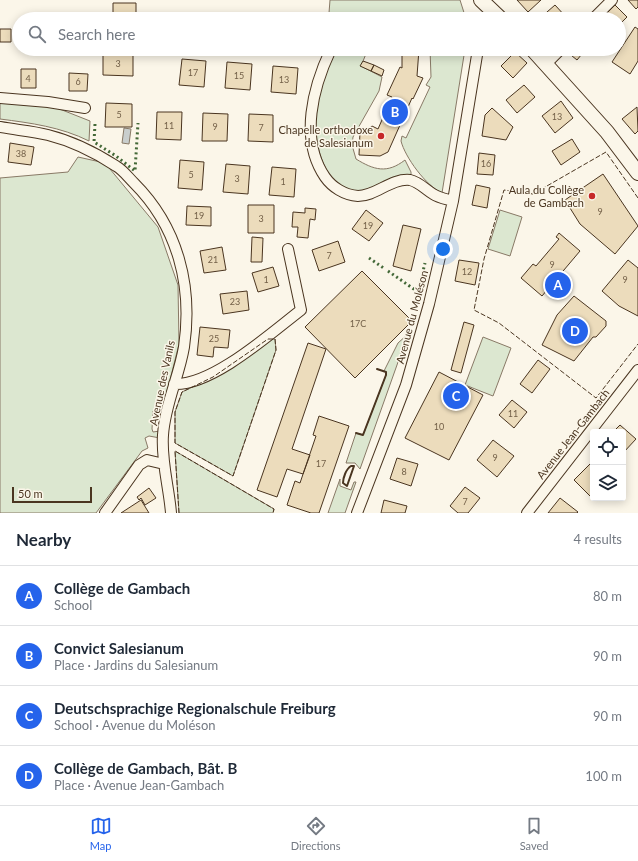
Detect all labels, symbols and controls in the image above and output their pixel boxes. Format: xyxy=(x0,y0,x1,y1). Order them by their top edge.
search box xyxy=(12,12,626,56)
icon: search xyxy=(26,23,48,45)
text: Search here xyxy=(58,25,135,43)
house number: 3 xyxy=(115,58,121,69)
house number: 17 xyxy=(188,67,198,78)
house number: 15 xyxy=(234,70,244,81)
house number: 4 xyxy=(25,73,31,84)
house number: 13 xyxy=(279,74,289,85)
house number: 6 xyxy=(75,76,81,87)
pin: B xyxy=(382,97,408,127)
house number: 5 xyxy=(116,109,122,120)
house number: 13 xyxy=(552,111,562,122)
house number: 11 xyxy=(164,120,174,131)
house number: 9 xyxy=(212,121,218,132)
house number: 7 xyxy=(258,122,264,133)
place label: Chapelle orthodoxe de Salesianum xyxy=(279,123,373,149)
marker: Chapelle orthodoxe de Salesianum xyxy=(376,131,386,141)
house number: 38 xyxy=(16,148,26,159)
house number: 16 xyxy=(481,158,491,169)
house number: 5 xyxy=(188,169,194,180)
house number: 3 xyxy=(234,173,240,184)
house number: 1 xyxy=(280,176,286,187)
place label: Aula du Collège de Gambach xyxy=(509,183,584,209)
marker: Aula du Collège de Gambach xyxy=(587,191,597,201)
house number: 9 xyxy=(597,206,603,217)
house number: 19 xyxy=(194,210,204,221)
house number: 3 xyxy=(258,213,264,224)
house number: 19 xyxy=(363,220,373,231)
your location xyxy=(433,239,453,259)
house number: 7 xyxy=(326,250,332,261)
house number: 21 xyxy=(208,254,218,265)
house number: 9 xyxy=(549,259,555,270)
house number: 12 xyxy=(462,266,472,277)
street label: Avenue du Moléson xyxy=(393,269,430,365)
pin: A xyxy=(545,270,571,300)
house number: 1 xyxy=(263,274,269,285)
house number: 9 xyxy=(622,274,628,285)
house number: 23 xyxy=(230,296,240,307)
pin: D xyxy=(562,316,588,346)
house number: 17C xyxy=(350,318,366,329)
house number: 25 xyxy=(209,333,219,344)
street label: Avenue des Vanils xyxy=(146,339,177,427)
pin: C xyxy=(443,381,469,411)
street label: Avenue Jean-Gambach xyxy=(533,386,612,481)
house number: 11 xyxy=(508,408,518,419)
house number: 10 xyxy=(434,421,444,432)
map controls xyxy=(590,429,626,501)
button: locate xyxy=(590,429,626,465)
house number: 9 xyxy=(492,452,498,463)
house number: 17 xyxy=(316,458,326,469)
button: layers xyxy=(590,465,626,501)
house number: 8 xyxy=(401,466,407,477)
scale bar xyxy=(12,485,92,504)
text: 50 m xyxy=(18,487,43,500)
house number: 7 xyxy=(462,496,468,507)
text: Nearby xyxy=(16,529,71,550)
text: 4 results xyxy=(574,531,622,547)
text: Collège de Gambach xyxy=(54,579,190,597)
text: A xyxy=(24,588,34,604)
text: 80 m xyxy=(593,588,622,604)
text: School xyxy=(54,597,92,613)
text: Convict Salesianum xyxy=(54,639,184,657)
text: B xyxy=(25,648,33,664)
text: 90 m xyxy=(593,648,622,664)
text: Place · Jardins du Salesianum xyxy=(54,657,218,673)
text: Deutschsprachige Regionalschule Freiburg xyxy=(54,699,336,717)
text: C xyxy=(25,708,33,724)
text: 90 m xyxy=(593,708,622,724)
text: School · Avenue du Moléson xyxy=(54,717,216,733)
text: Collège de Gambach, Bât. B xyxy=(54,759,237,777)
text: D xyxy=(24,768,34,784)
text: 100 m xyxy=(585,768,622,784)
text: Place · Avenue Jean-Gambach xyxy=(54,777,224,793)
tab: Map xyxy=(90,815,112,852)
tab: Directions xyxy=(291,815,340,852)
tab: Saved xyxy=(520,815,548,852)

